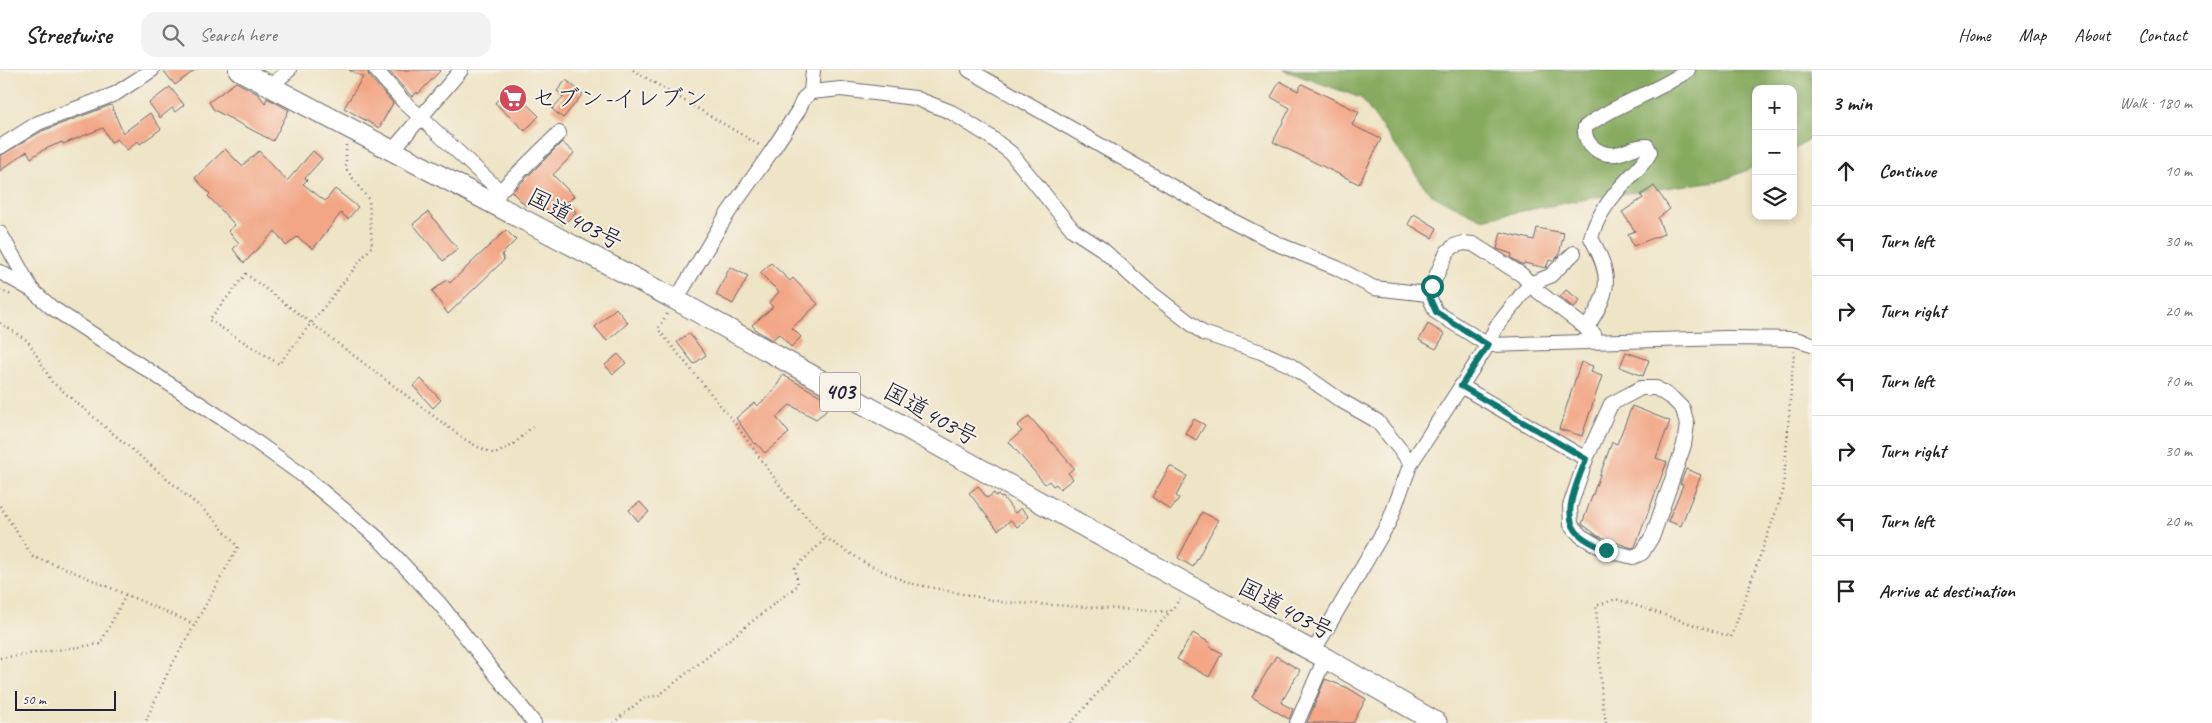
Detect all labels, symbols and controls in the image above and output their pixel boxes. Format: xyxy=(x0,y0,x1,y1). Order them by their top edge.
search box xyxy=(141,12,491,57)
text: Streetwise xyxy=(25,20,111,50)
icon: search xyxy=(159,21,187,49)
text: Search here xyxy=(199,23,277,47)
text: Home xyxy=(1958,24,1991,46)
text: Map xyxy=(2019,24,2046,46)
text: About xyxy=(2074,24,2110,46)
text: Contact xyxy=(2138,24,2187,46)
supermarket icon: セブン-イレブン xyxy=(498,83,528,113)
place label: セブン-イレブン xyxy=(532,83,708,113)
map controls xyxy=(1752,85,1797,220)
button: + xyxy=(1752,85,1797,130)
text: 3 min xyxy=(1832,90,1872,116)
text: Walk · 180 m xyxy=(2120,93,2192,113)
button: − xyxy=(1752,130,1797,175)
icon: ahead xyxy=(1832,157,1860,185)
text: Continue xyxy=(1879,159,1936,183)
text: 10 m xyxy=(2165,161,2192,181)
button: layers xyxy=(1752,175,1797,220)
street label: 国道403号 xyxy=(522,181,628,257)
icon: left xyxy=(1832,227,1860,255)
text: Turn left xyxy=(1879,229,1934,253)
text: 30 m xyxy=(2165,231,2192,251)
route start xyxy=(1421,275,1444,298)
icon: right xyxy=(1832,297,1860,325)
text: Turn right xyxy=(1879,299,1946,323)
text: 20 m xyxy=(2165,301,2192,321)
icon: left xyxy=(1832,367,1860,395)
text: Turn left xyxy=(1879,369,1934,393)
text: 70 m xyxy=(2165,371,2192,391)
road number: 403 xyxy=(820,373,860,412)
street label: 国道403号 xyxy=(878,376,984,452)
icon: right xyxy=(1832,437,1860,465)
text: Turn right xyxy=(1879,439,1946,463)
text: 30 m xyxy=(2165,441,2192,461)
icon: left xyxy=(1832,507,1860,535)
text: Turn left xyxy=(1879,509,1934,533)
text: 20 m xyxy=(2165,511,2192,531)
route end xyxy=(1595,539,1618,562)
street label: 国道403号 xyxy=(1233,571,1339,647)
icon: arrive xyxy=(1832,577,1860,605)
text: Arrive at destination xyxy=(1879,579,2015,603)
scale bar xyxy=(15,688,116,711)
text: 50 m xyxy=(22,691,46,708)

